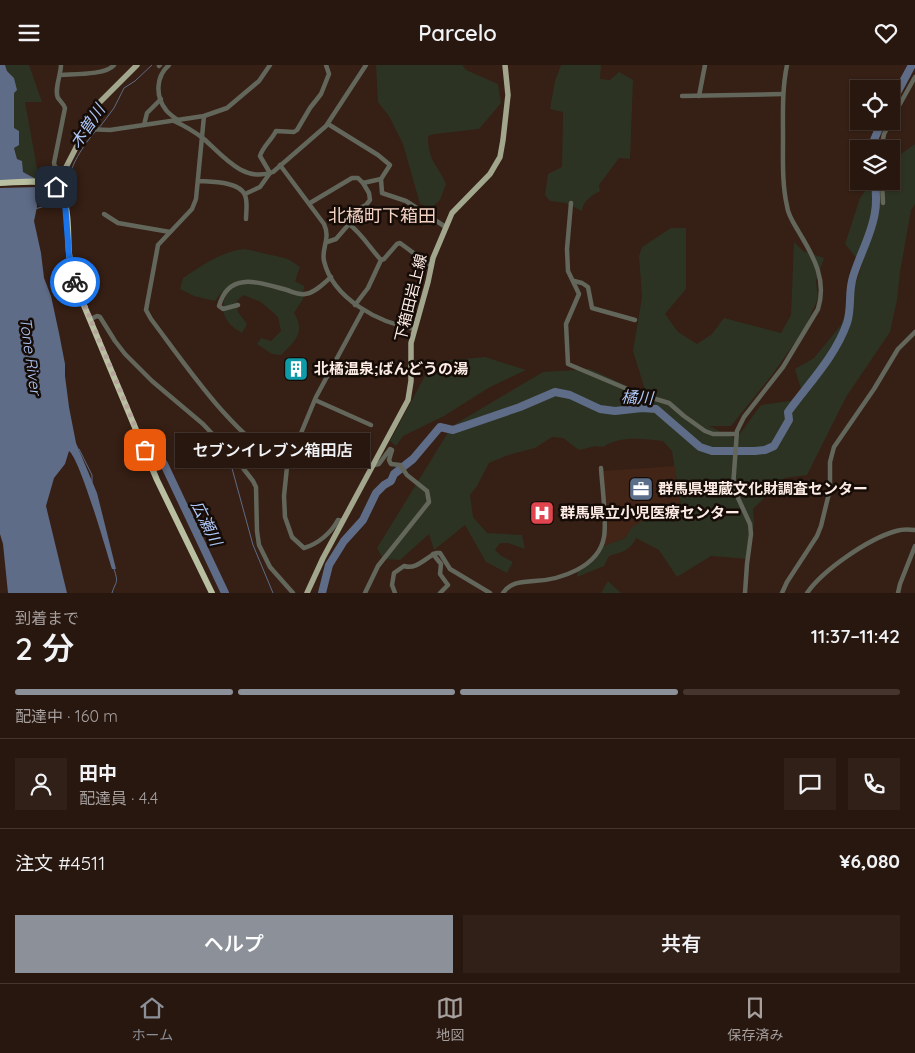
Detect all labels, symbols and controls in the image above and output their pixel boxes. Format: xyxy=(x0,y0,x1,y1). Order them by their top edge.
icon: menu xyxy=(15,19,43,47)
text: Parcelo xyxy=(418,19,497,47)
icon: heart xyxy=(872,19,900,47)
map controls xyxy=(850,80,900,190)
button: locate xyxy=(850,80,900,130)
water label: 木曽川 xyxy=(65,99,110,151)
button: layers xyxy=(850,140,900,190)
pin xyxy=(35,166,77,208)
icon: home xyxy=(42,173,70,201)
district label: 北橘町下箱田 xyxy=(328,204,436,227)
street label: 下箱田岩上線 xyxy=(390,252,431,344)
courier xyxy=(50,257,100,307)
icon: bike xyxy=(61,268,89,296)
water label: Tone River xyxy=(16,316,47,398)
building icon: 北橘温泉;ばんどうの湯 xyxy=(283,356,309,382)
place label: 北橘温泉;ばんどうの湯 xyxy=(314,359,468,378)
water label: 橘川 xyxy=(620,386,655,408)
pin xyxy=(124,429,166,471)
callout: セブンイレブン箱田店 xyxy=(175,433,370,467)
icon: bag xyxy=(131,436,159,464)
text: セブンイレブン箱田店 xyxy=(192,440,353,460)
office icon: 群馬県埋蔵文化財調査センター xyxy=(628,476,654,502)
place label: 群馬県埋蔵文化財調査センター xyxy=(658,479,868,498)
water label: 広瀬川 xyxy=(187,497,227,551)
hospital icon: 群馬県立小児医療センター xyxy=(529,500,555,526)
place label: 群馬県立小児医療センター xyxy=(560,503,740,522)
text: 到着まで xyxy=(15,608,79,628)
text: 11:37–11:42 xyxy=(811,624,900,648)
text: 2 分 xyxy=(15,628,74,668)
text: 配達中 · 160 m xyxy=(15,706,118,726)
button: person xyxy=(15,758,67,810)
button: chat xyxy=(784,758,836,810)
button: phone xyxy=(848,758,900,810)
text: 田中 xyxy=(79,761,117,785)
text: 配達員 · 4.4 xyxy=(79,788,158,808)
text: ¥6,080 xyxy=(839,849,900,873)
text: 注文 #4511 xyxy=(15,851,105,875)
button: ヘルプ xyxy=(15,915,453,973)
button: 共有 xyxy=(463,915,900,973)
tab: ホーム xyxy=(132,994,173,1044)
tab: 地図 xyxy=(436,994,464,1044)
tab: 保存済み xyxy=(727,994,783,1044)

